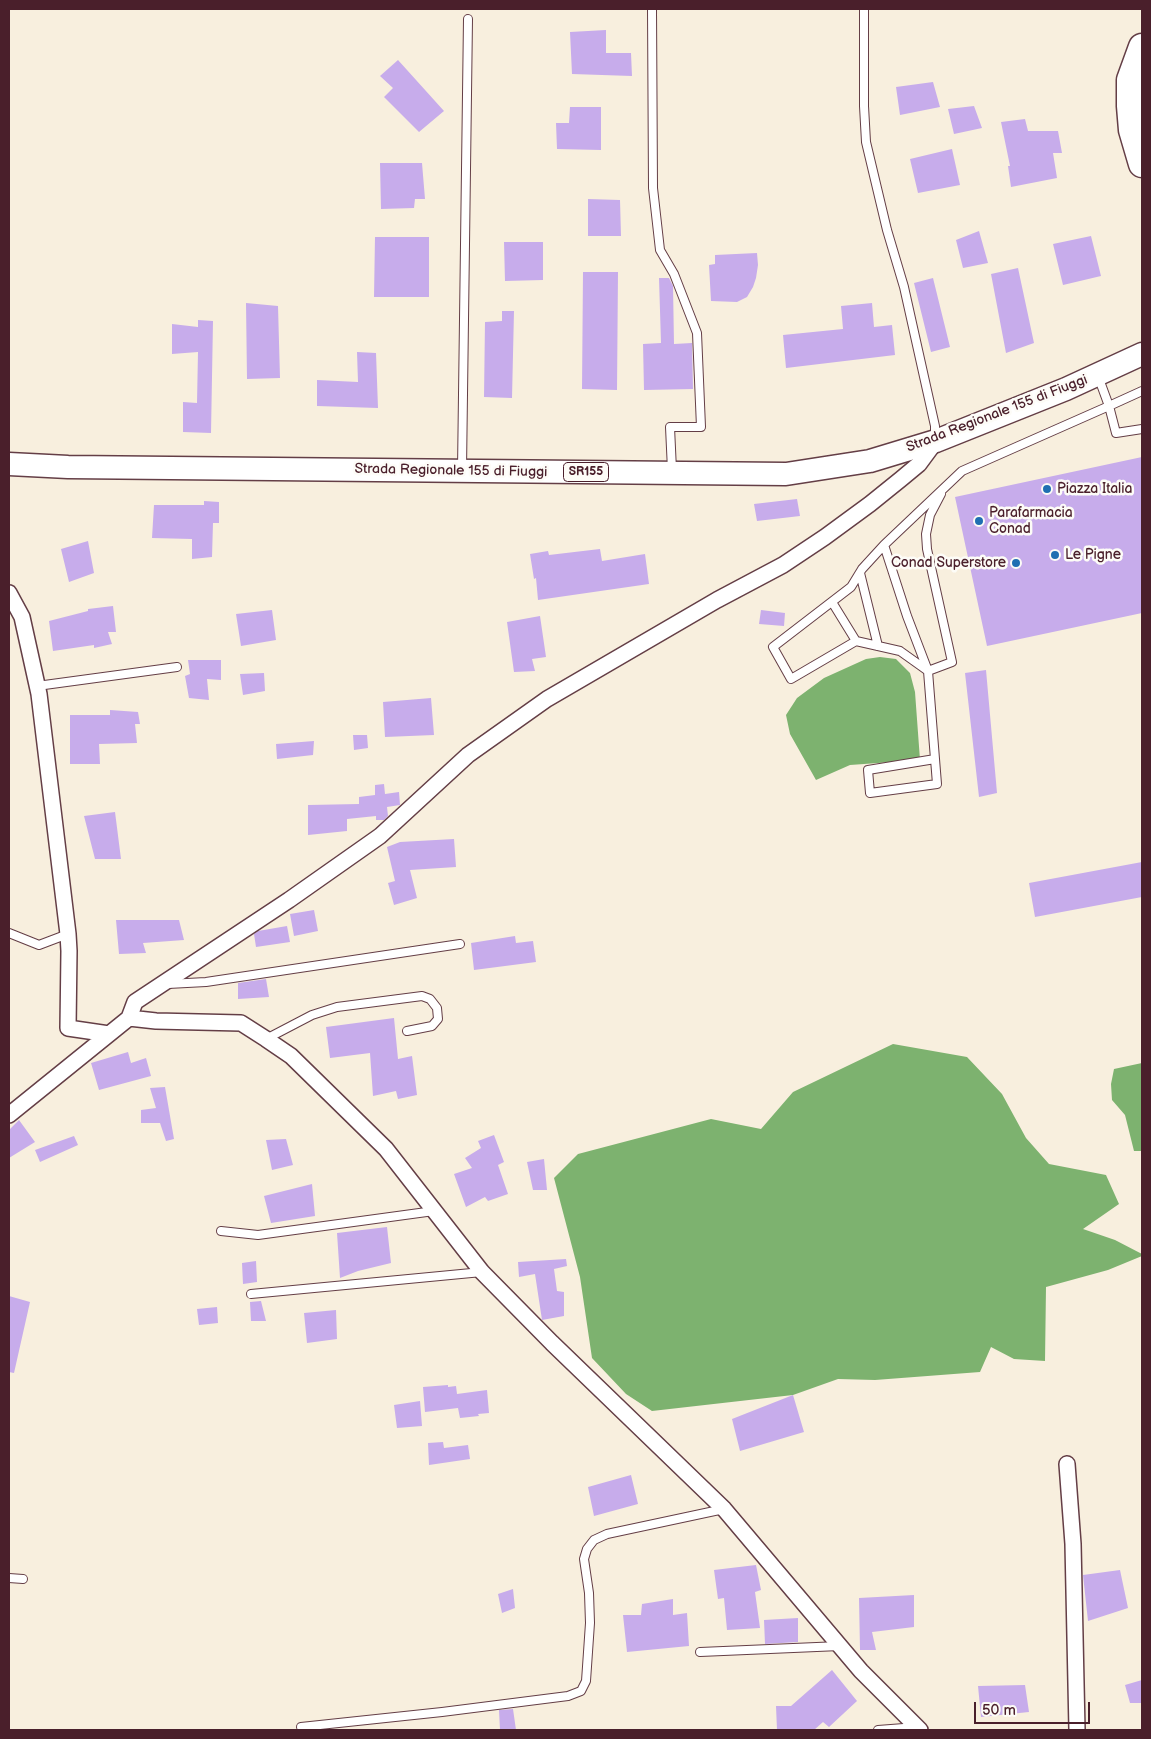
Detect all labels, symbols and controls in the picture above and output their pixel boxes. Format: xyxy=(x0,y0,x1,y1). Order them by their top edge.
street label: Strada Regionale 155 di Fiuggi xyxy=(904,372,1090,456)
street label: Strada Regionale 155 di Fiuggi xyxy=(354,461,548,481)
road number: SR155 xyxy=(564,462,608,482)
place label: Piazza Italia xyxy=(1057,481,1132,497)
marker: Piazza Italia xyxy=(1041,483,1053,495)
place label: Parafarmacia Conad xyxy=(989,505,1073,538)
marker: Parafarmacia Conad xyxy=(973,515,985,527)
place label: Le Pigne xyxy=(1065,547,1121,563)
marker: Le Pigne xyxy=(1049,549,1061,561)
place label: Conad Superstore xyxy=(891,555,1006,571)
marker: Conad Superstore xyxy=(1010,557,1022,569)
scale bar xyxy=(976,1692,1092,1724)
text: 50 m xyxy=(982,1701,1016,1720)

